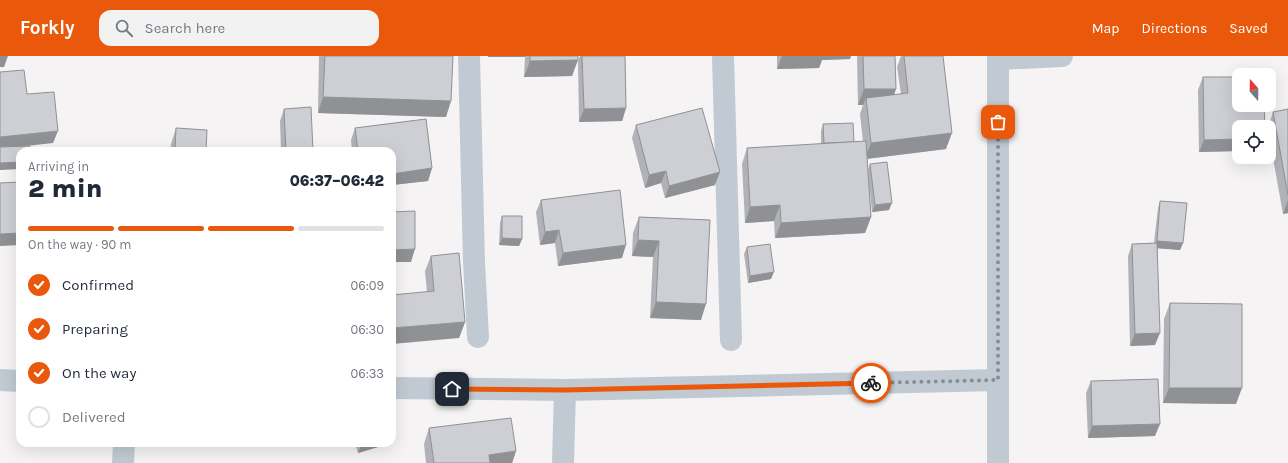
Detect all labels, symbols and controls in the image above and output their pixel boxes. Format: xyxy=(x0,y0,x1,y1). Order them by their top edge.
search box xyxy=(99,10,379,46)
text: Forkly xyxy=(20,17,75,39)
icon: search xyxy=(113,17,135,39)
text: Search here xyxy=(145,19,225,37)
text: Map xyxy=(1092,20,1120,37)
text: Directions xyxy=(1142,20,1207,37)
text: Saved xyxy=(1229,20,1268,37)
north arrow xyxy=(1232,68,1276,112)
map controls xyxy=(1232,68,1276,164)
pin xyxy=(981,105,1015,139)
icon: bag xyxy=(987,111,1009,133)
button: locate xyxy=(1232,120,1276,164)
text: Arriving in xyxy=(28,159,89,174)
text: 06:37–06:42 xyxy=(290,172,384,190)
text: 2 min xyxy=(28,173,103,204)
text: On the way · 90 m xyxy=(28,237,131,252)
icon: check xyxy=(28,274,50,296)
text: Confirmed xyxy=(62,276,134,294)
text: 06:09 xyxy=(351,278,384,293)
icon: check xyxy=(28,318,50,340)
text: Preparing xyxy=(62,320,128,338)
text: 06:30 xyxy=(350,322,384,337)
icon: check xyxy=(28,362,50,384)
courier xyxy=(851,363,891,403)
text: On the way xyxy=(62,364,136,382)
text: 06:33 xyxy=(350,366,384,381)
pin xyxy=(435,372,469,406)
icon: bike xyxy=(860,372,882,394)
icon: home xyxy=(441,378,463,400)
text: Delivered xyxy=(62,408,126,426)

